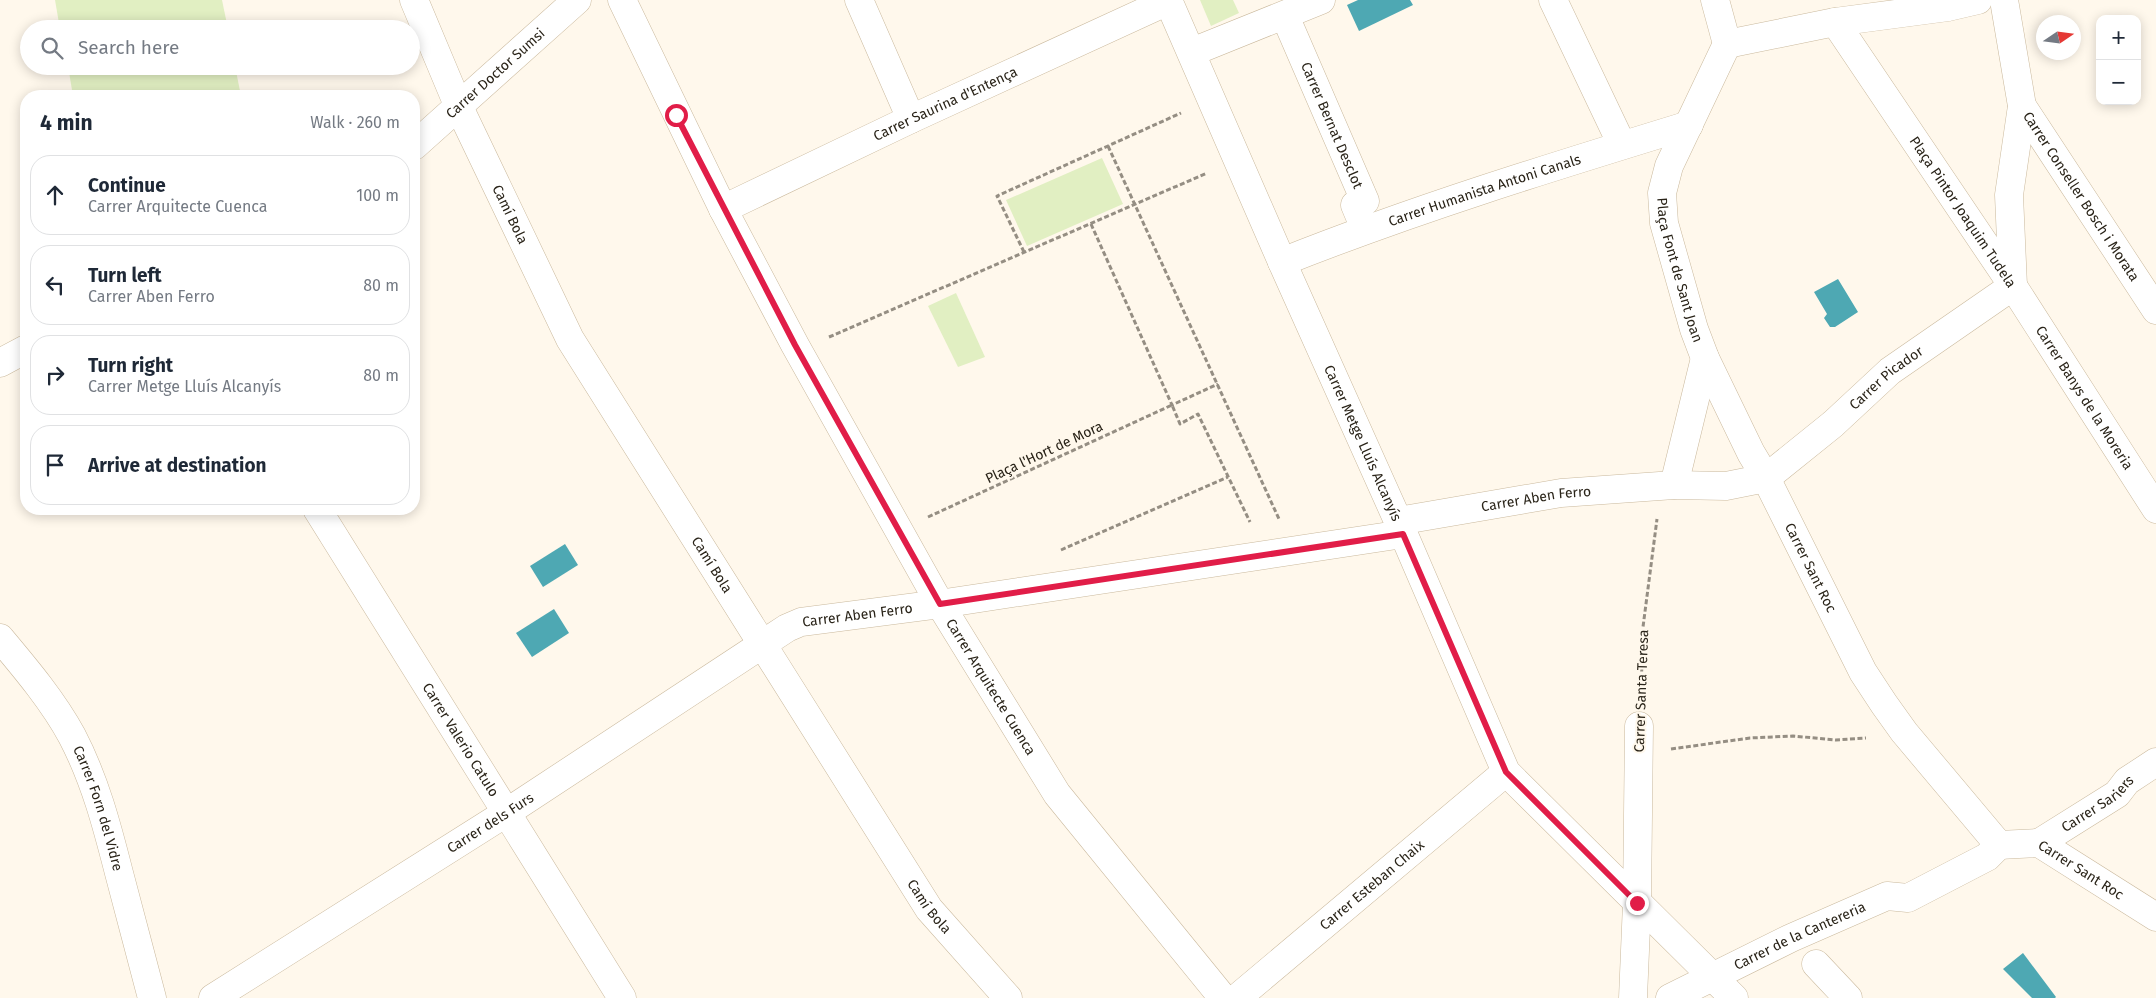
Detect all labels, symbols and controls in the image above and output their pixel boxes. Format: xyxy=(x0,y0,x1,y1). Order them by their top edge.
north arrow xyxy=(2036,15,2081,60)
map controls xyxy=(2096,15,2141,105)
button: + xyxy=(2096,15,2141,60)
search box xyxy=(20,20,420,75)
street label: Carrer Doctor Sumsi xyxy=(443,25,548,122)
icon: search xyxy=(38,34,66,62)
text: Search here xyxy=(78,36,179,59)
street label: Carrer Bernat Desclot xyxy=(1297,60,1367,192)
button: − xyxy=(2096,60,2141,105)
street label: Carrer Saurina d'Entença xyxy=(871,63,1020,145)
route start xyxy=(665,104,688,127)
street label: Carrer Conseller Bosch i Morata xyxy=(2019,109,2143,285)
text: 4 min xyxy=(40,110,93,136)
text: Walk · 260 m xyxy=(310,113,400,132)
street label: Plaça Pintor Joaquim Tudela xyxy=(1906,133,2020,291)
street label: Carrer Humanista Antoni Canals xyxy=(1386,151,1583,230)
text: Continue xyxy=(88,174,166,197)
icon: ahead xyxy=(41,181,69,209)
street label: Camí Bola xyxy=(489,182,531,247)
text: 100 m xyxy=(356,186,399,205)
text: Carrer Arquitecte Cuenca xyxy=(88,197,267,216)
street label: Plaça Font de Sant Joan xyxy=(1653,197,1706,345)
text: Turn left xyxy=(88,264,162,287)
icon: left xyxy=(41,271,69,299)
text: 80 m xyxy=(363,276,399,295)
text: Carrer Aben Ferro xyxy=(88,287,215,306)
street label: Carrer Banys de la Moreria xyxy=(2032,323,2137,473)
street label: Carrer Picador xyxy=(1846,342,1927,413)
text: Turn right xyxy=(88,354,173,377)
icon: right xyxy=(41,361,69,389)
street label: Carrer Metge Lluís Alcanyís xyxy=(1320,362,1405,524)
text: 80 m xyxy=(363,366,399,385)
text: Carrer Metge Lluís Alcanyís xyxy=(88,377,281,396)
street label: Plaça l'Hort de Mora xyxy=(983,418,1106,487)
icon: arrive xyxy=(41,451,69,479)
text: Arrive at destination xyxy=(88,454,267,477)
street label: Carrer Aben Ferro xyxy=(1480,483,1592,516)
street label: Carrer Sant Roc xyxy=(1781,520,1840,616)
street label: Camí Bola xyxy=(688,534,736,596)
street label: Carrer Aben Ferro xyxy=(801,600,914,631)
street label: Carrer Arquitecte Cuenca xyxy=(942,616,1039,758)
street label: Carrer Santa Teresa xyxy=(1631,629,1652,753)
street label: Carrer Valerio Catulo xyxy=(419,680,502,800)
street label: Carrer Forn del Vidre xyxy=(69,743,126,873)
street label: Carrer Sariers xyxy=(2058,771,2137,836)
street label: Carrer dels Furs xyxy=(444,789,537,857)
street label: Carrer Esteban Chaix xyxy=(1316,836,1428,934)
street label: Carrer Sant Roc xyxy=(2035,837,2127,904)
street label: Camí Bola xyxy=(903,876,955,937)
route end xyxy=(1626,892,1649,915)
street label: Carrer de la Cantereria xyxy=(1731,898,1868,974)

